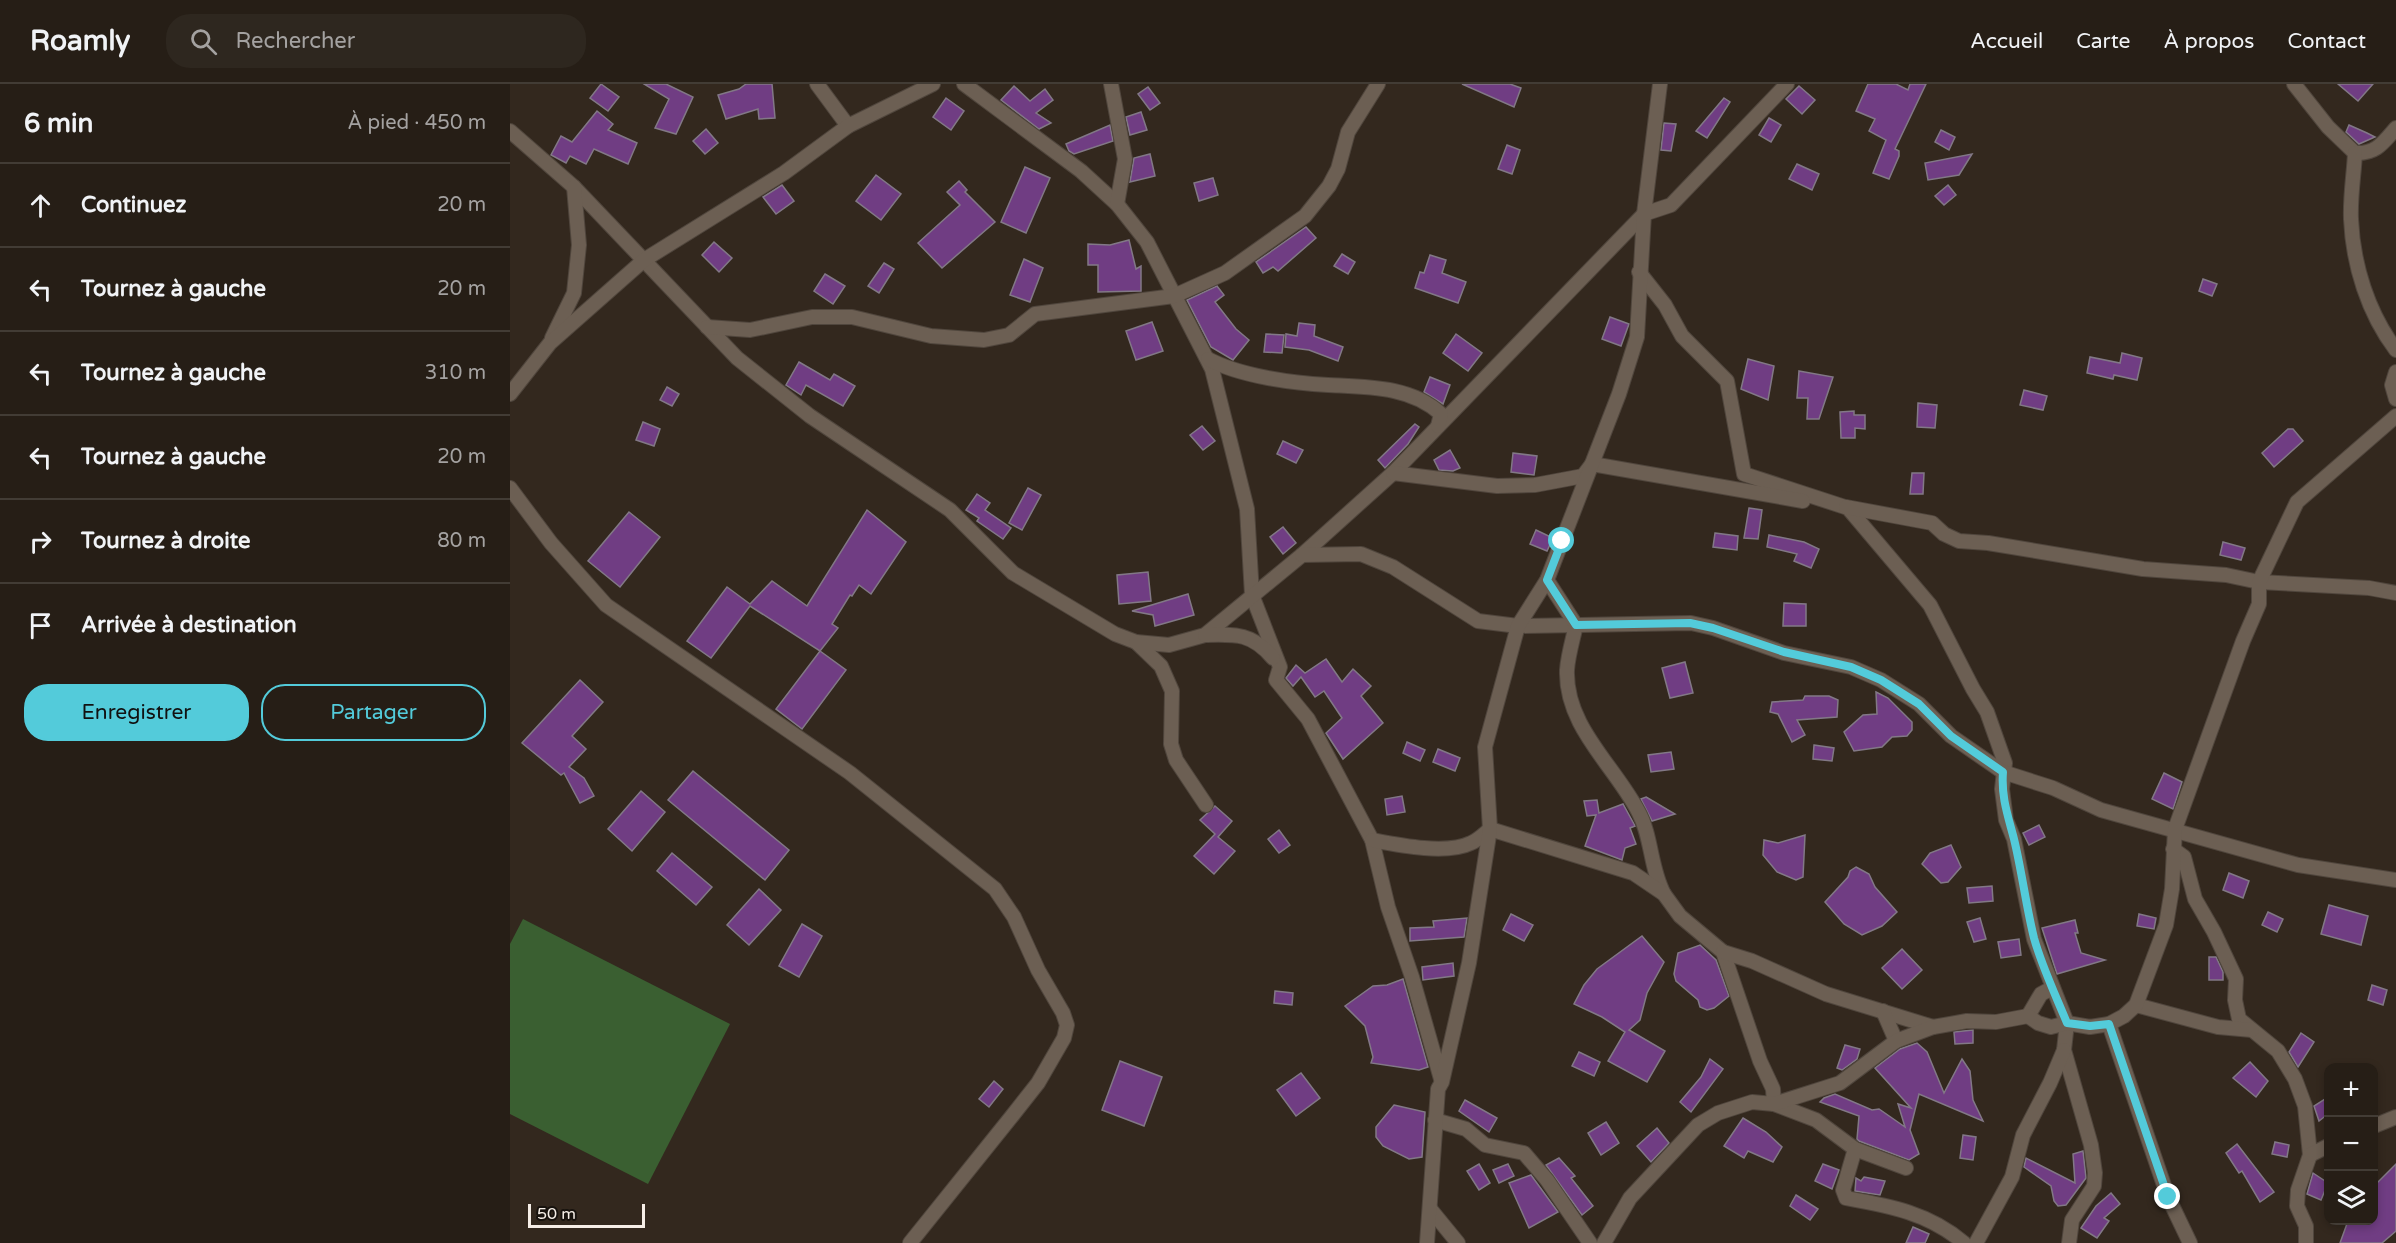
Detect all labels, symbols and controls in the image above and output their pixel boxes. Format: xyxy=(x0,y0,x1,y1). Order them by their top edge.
search box xyxy=(166,14,586,68)
text: Roamly xyxy=(30,24,130,58)
icon: search xyxy=(187,25,220,58)
text: Rechercher xyxy=(235,28,355,54)
text: Accueil xyxy=(1970,29,2043,54)
text: Carte xyxy=(2076,29,2130,54)
text: À propos xyxy=(2163,29,2254,54)
text: Contact xyxy=(2287,29,2366,54)
text: 6 min xyxy=(24,108,93,139)
text: À pied · 450 m xyxy=(348,111,486,135)
icon: ahead xyxy=(24,189,57,222)
text: Continuez xyxy=(81,192,186,218)
text: 20 m xyxy=(437,193,486,217)
icon: left xyxy=(24,273,57,306)
text: Tournez à gauche xyxy=(81,276,266,302)
text: 20 m xyxy=(437,277,486,301)
icon: left xyxy=(24,357,57,390)
text: Tournez à gauche xyxy=(81,360,266,386)
text: 310 m xyxy=(425,361,486,385)
icon: left xyxy=(24,441,57,474)
text: Tournez à gauche xyxy=(81,444,266,470)
text: 20 m xyxy=(437,445,486,469)
icon: right xyxy=(24,525,57,558)
route start xyxy=(1548,527,1574,553)
text: Tournez à droite xyxy=(81,528,250,554)
text: 80 m xyxy=(437,529,486,553)
icon: arrive xyxy=(24,609,57,642)
text: Arrivée à destination xyxy=(81,612,297,638)
button: Enregistrer xyxy=(24,684,249,741)
button: Partager xyxy=(261,684,486,741)
map controls xyxy=(2324,1063,2378,1225)
button: + xyxy=(2324,1063,2378,1117)
button: − xyxy=(2324,1117,2378,1171)
button: layers xyxy=(2324,1171,2378,1225)
route end xyxy=(2154,1183,2180,1209)
scale bar xyxy=(528,1201,645,1228)
text: 50 m xyxy=(537,1204,576,1224)

